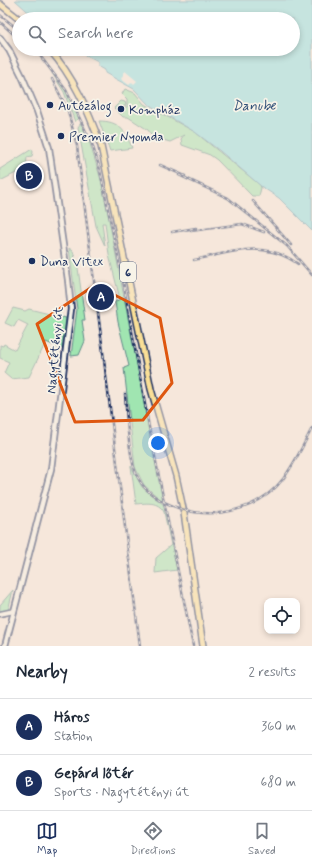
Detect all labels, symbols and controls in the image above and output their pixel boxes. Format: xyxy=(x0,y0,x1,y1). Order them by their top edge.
search box xyxy=(12,12,300,56)
icon: search xyxy=(26,23,48,45)
text: Search here xyxy=(58,24,134,44)
water label: Danube xyxy=(232,97,277,115)
place label: Autózálog xyxy=(58,98,112,117)
marker: Autózálog xyxy=(45,100,55,110)
place label: Kompház xyxy=(129,102,181,119)
marker: Kompház xyxy=(116,104,126,114)
place label: Premier Nyomda xyxy=(69,129,164,146)
marker: Premier Nyomda xyxy=(56,131,66,141)
pin: B xyxy=(16,161,42,191)
place label: Duna Vitex xyxy=(40,254,103,271)
marker: Duna Vitex xyxy=(27,256,37,266)
road number: 6 xyxy=(120,262,136,282)
pin: A xyxy=(88,282,114,312)
street label: Nagytétényi út xyxy=(43,305,70,395)
your location xyxy=(148,433,168,453)
map controls xyxy=(264,598,300,634)
button: locate xyxy=(264,598,300,634)
text: Nearby xyxy=(16,661,68,683)
text: 2 results xyxy=(249,664,296,681)
text: Háros xyxy=(54,708,90,728)
text: A xyxy=(25,718,33,735)
text: 360 m xyxy=(261,718,296,735)
text: Station xyxy=(54,728,92,745)
text: Gepárd lőtér xyxy=(54,764,134,784)
text: B xyxy=(25,774,33,791)
text: 680 m xyxy=(261,774,296,791)
text: Sports · Nagytétényi út xyxy=(54,784,189,801)
tab: Map xyxy=(36,820,58,858)
tab: Directions xyxy=(130,820,176,858)
tab: Saved xyxy=(248,820,276,858)

